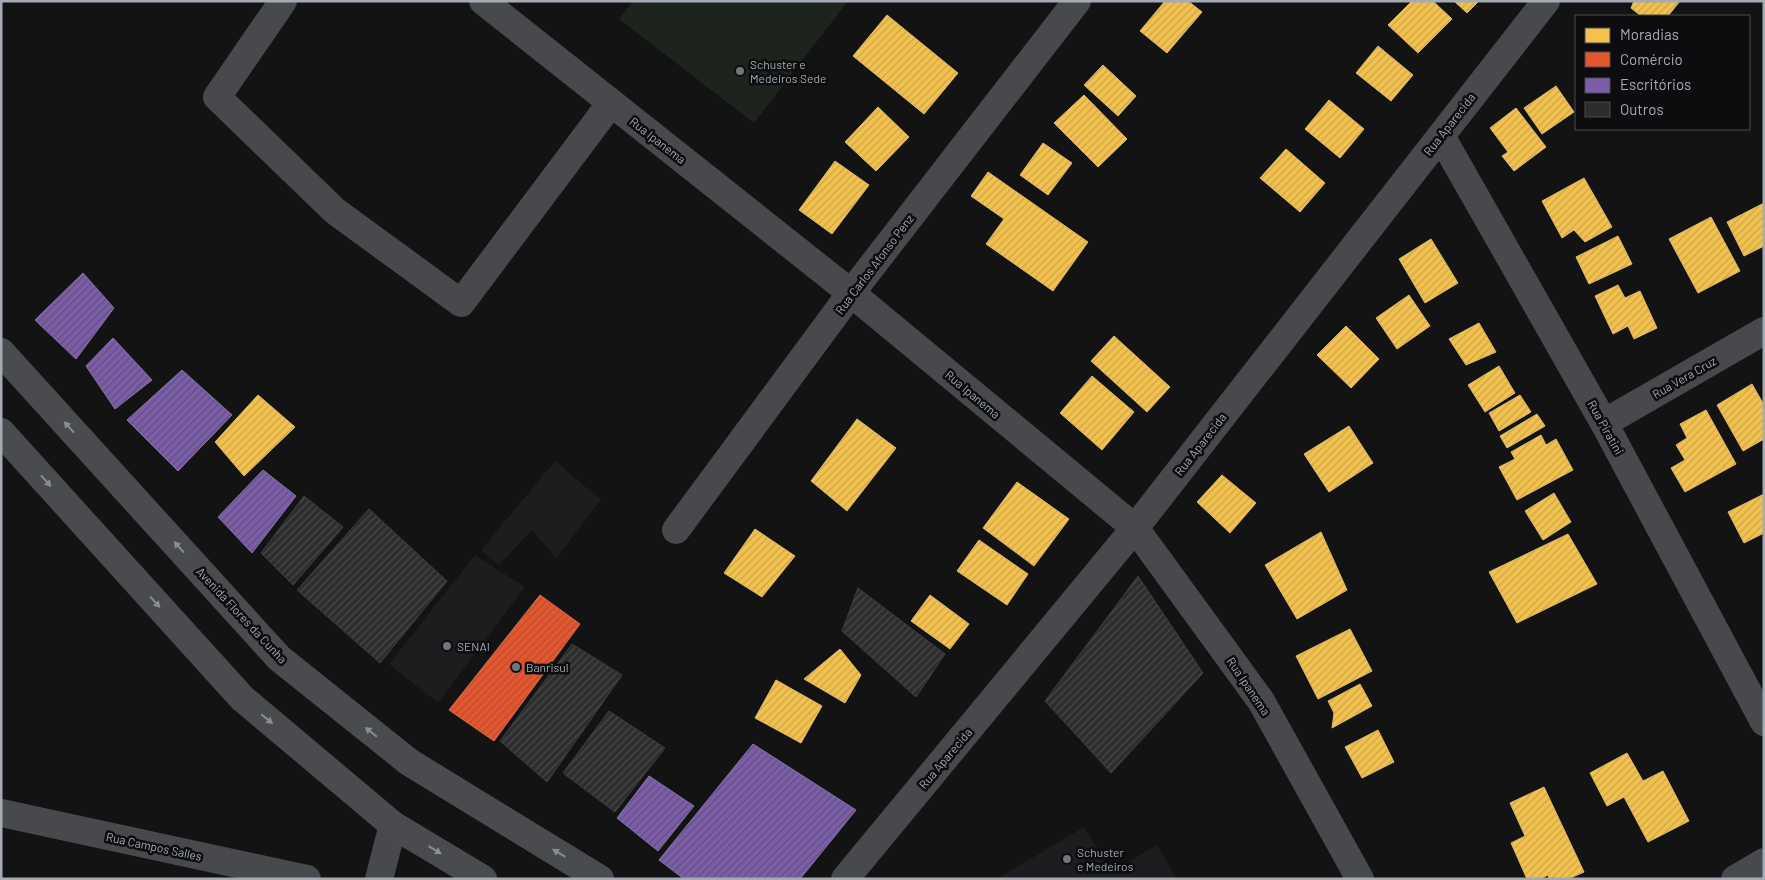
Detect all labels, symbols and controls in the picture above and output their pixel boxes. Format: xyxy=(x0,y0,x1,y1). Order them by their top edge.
legend xyxy=(1575,15,1750,130)
text: Moradias xyxy=(1620,25,1679,43)
text: Comércio xyxy=(1620,50,1683,68)
place label: Schuster e Medeiros Sede xyxy=(750,57,826,85)
marker: Schuster e Medeiros Sede xyxy=(734,65,746,77)
text: Escritórios xyxy=(1620,75,1691,93)
street label: Rua Aparecida xyxy=(1420,90,1478,158)
text: Outros xyxy=(1620,100,1664,118)
street label: Rua Ipanema xyxy=(627,114,689,166)
street label: Rua Carlos Afonso Penz xyxy=(832,211,916,317)
street label: Rua Vera Cruz xyxy=(1650,353,1718,401)
street label: Rua Ipanema xyxy=(943,367,1003,421)
street label: Rua Piratini xyxy=(1585,397,1627,457)
street label: Rua Aparecida xyxy=(1171,410,1229,478)
one-way arrow xyxy=(64,420,75,433)
one-way arrow xyxy=(40,475,51,488)
one-way arrow xyxy=(173,541,184,554)
street label: Avenida Flores da Cunha xyxy=(194,564,290,666)
one-way arrow xyxy=(149,595,160,608)
place label: SENAI xyxy=(457,639,490,653)
marker: SENAI xyxy=(441,640,453,652)
street label: Rua Ipanema xyxy=(1224,654,1274,718)
place label: Banrisul xyxy=(526,660,568,674)
marker: Banrisul xyxy=(510,661,522,673)
one-way arrow xyxy=(260,713,272,725)
street label: Rua Aparecida xyxy=(916,725,974,791)
one-way arrow xyxy=(365,726,378,737)
street label: Rua Campos Salles xyxy=(105,829,203,863)
one-way arrow xyxy=(428,845,441,854)
place label: Schuster e Medeiros xyxy=(1077,845,1134,873)
one-way arrow xyxy=(552,849,565,858)
marker: Schuster e Medeiros xyxy=(1061,853,1073,865)

